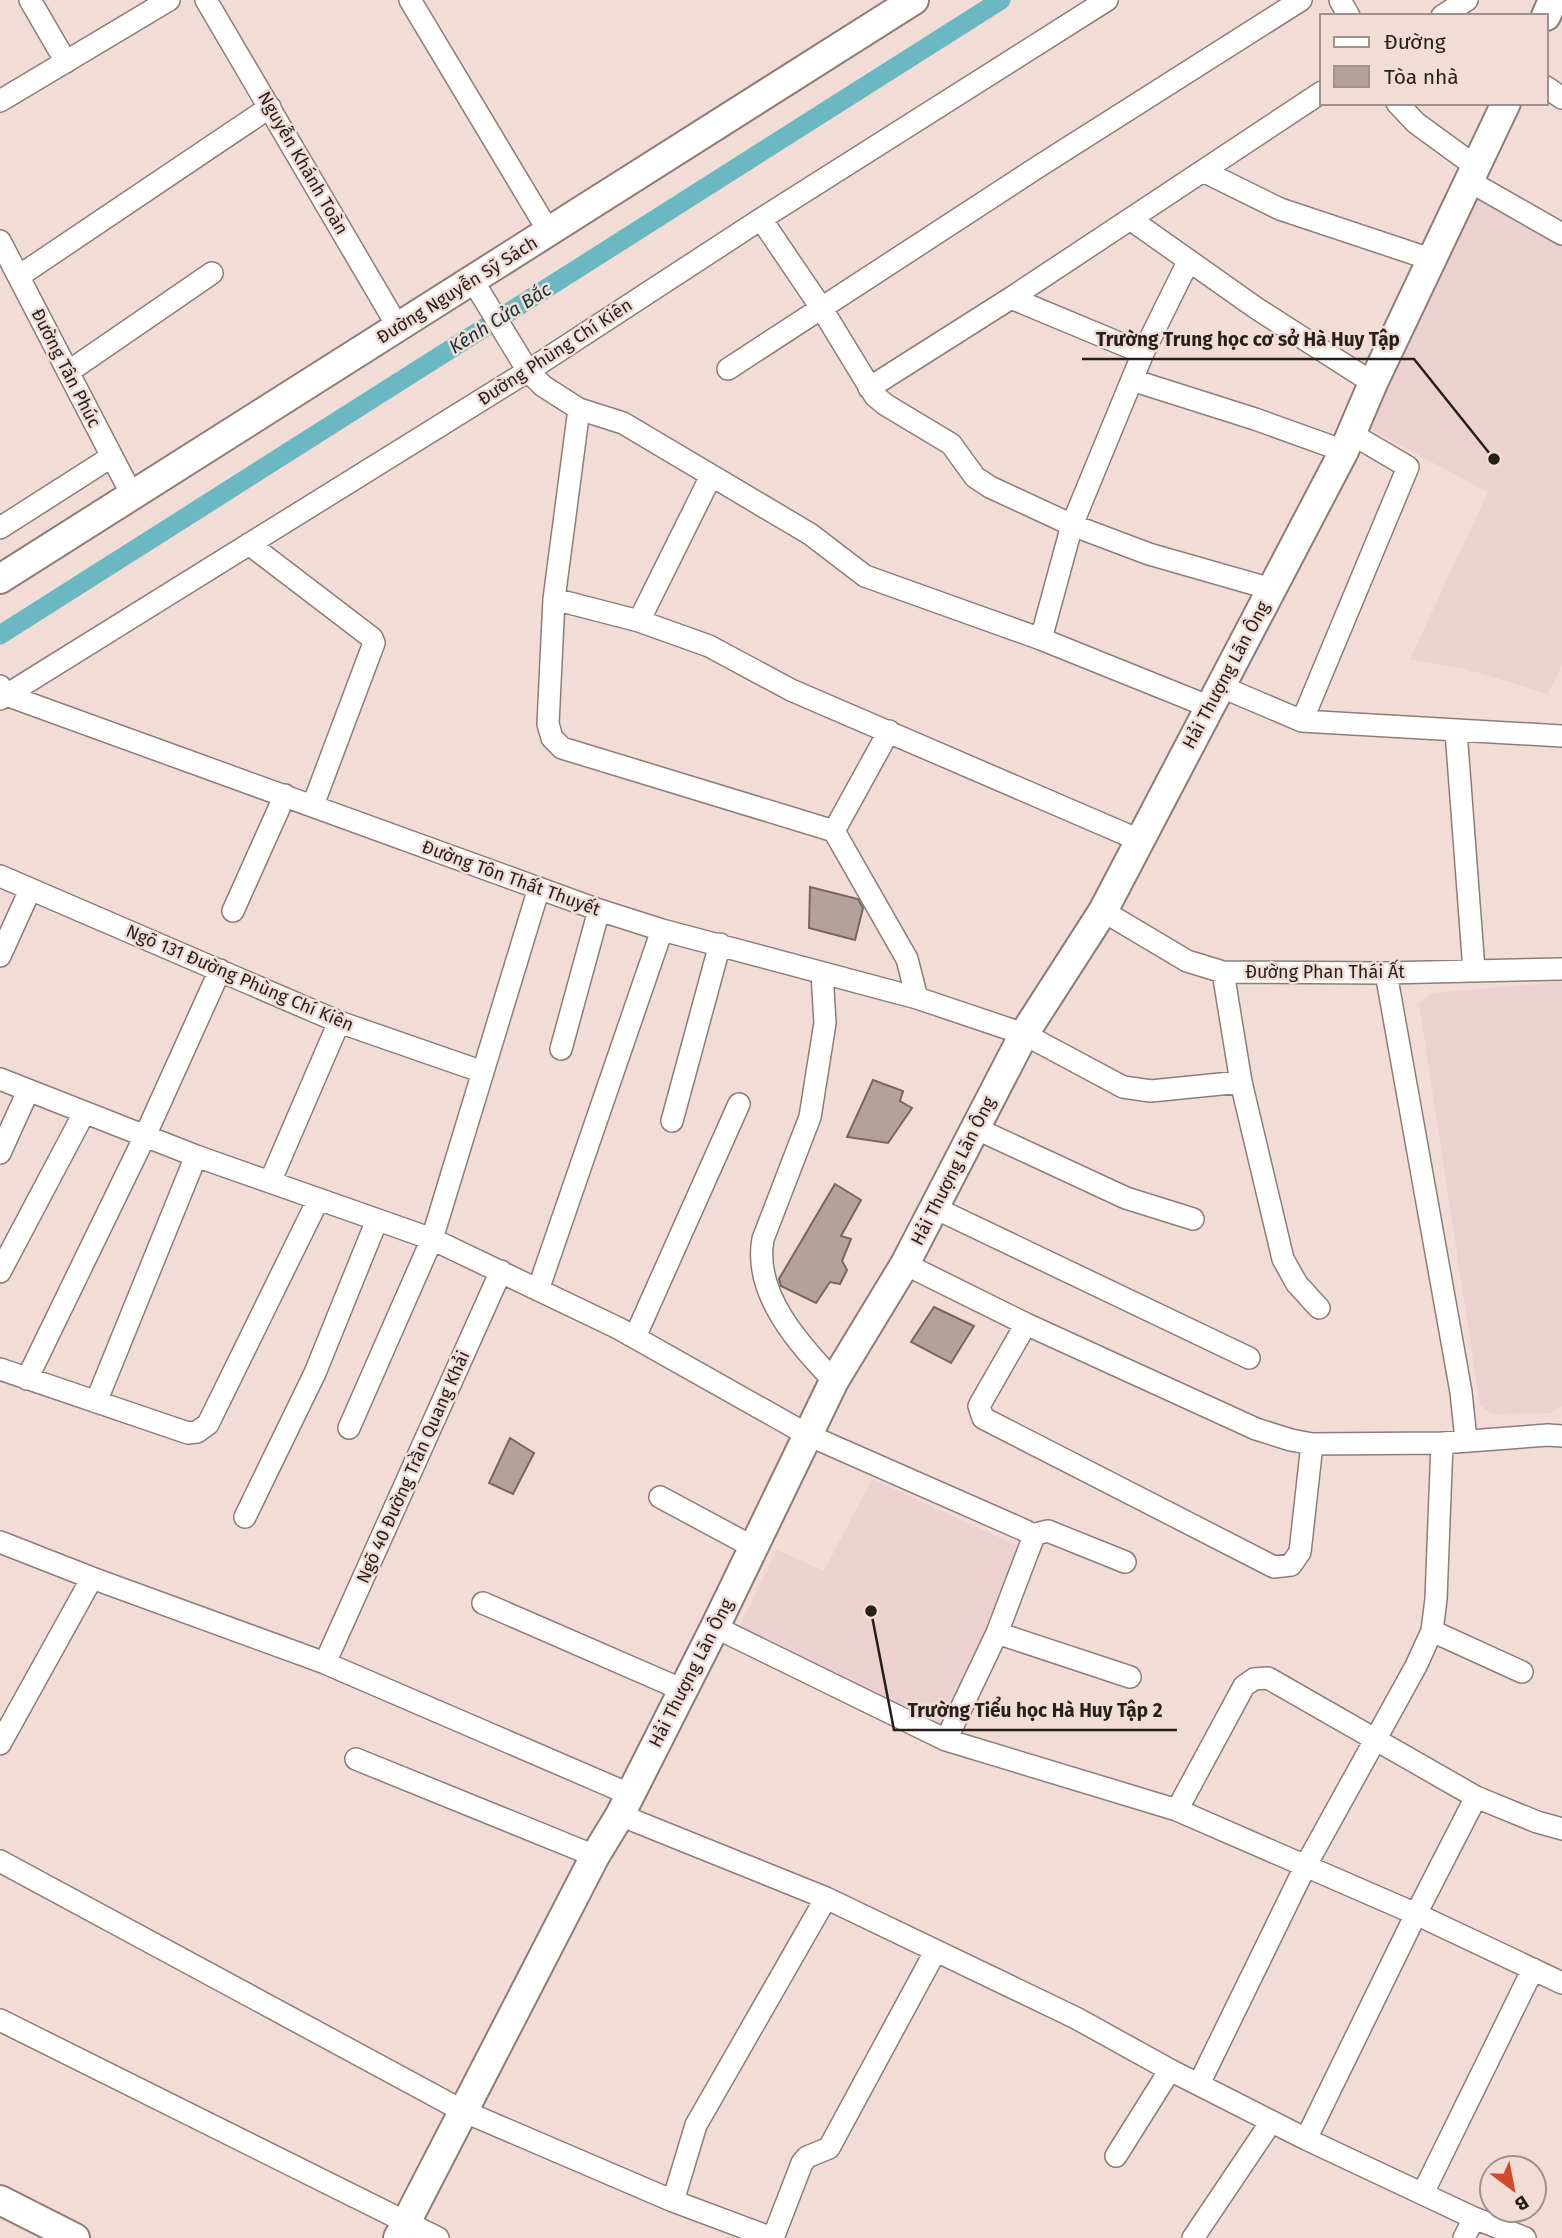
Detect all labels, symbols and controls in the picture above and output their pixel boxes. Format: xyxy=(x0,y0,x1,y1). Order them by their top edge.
legend xyxy=(1320,14,1548,105)
text: Đường xyxy=(1384,29,1446,55)
text: Tòa nhà xyxy=(1384,64,1459,90)
street label: Nguyễn Khánh Toàn xyxy=(253,87,354,239)
street label: Đường Nguyễn Sỹ Sách xyxy=(372,231,541,348)
water label: Kênh Cửa Bắc xyxy=(445,278,555,358)
street label: Đường Phùng Chí Kiên xyxy=(474,294,636,410)
street label: Đường Tân Phúc xyxy=(26,305,106,432)
callout: Trường Trung học cơ sở Hà Huy Tập xyxy=(1082,319,1414,359)
text: Trường Trung học cơ sở Hà Huy Tập xyxy=(1096,328,1400,351)
street label: Hải Thượng Lãn Ông xyxy=(1178,597,1274,752)
street label: Đường Tôn Thất Thuyết xyxy=(419,835,604,921)
street label: Ngõ 131 Đường Phùng Chí Kiên xyxy=(123,920,357,1036)
street label: Đường Phan Thái Ất xyxy=(1245,959,1405,983)
street label: Hải Thượng Lãn Ông xyxy=(906,1092,1000,1249)
street label: Ngõ 40 Đường Trần Quang Khải xyxy=(352,1347,474,1587)
street label: Hải Thượng Lãn Ông xyxy=(644,1594,738,1751)
callout: Trường Tiểu học Hà Huy Tập 2 xyxy=(894,1690,1177,1730)
text: Trường Tiểu học Hà Huy Tập 2 xyxy=(908,1696,1163,1722)
north arrow xyxy=(1478,2154,1548,2224)
text: B xyxy=(1510,2190,1533,2216)

